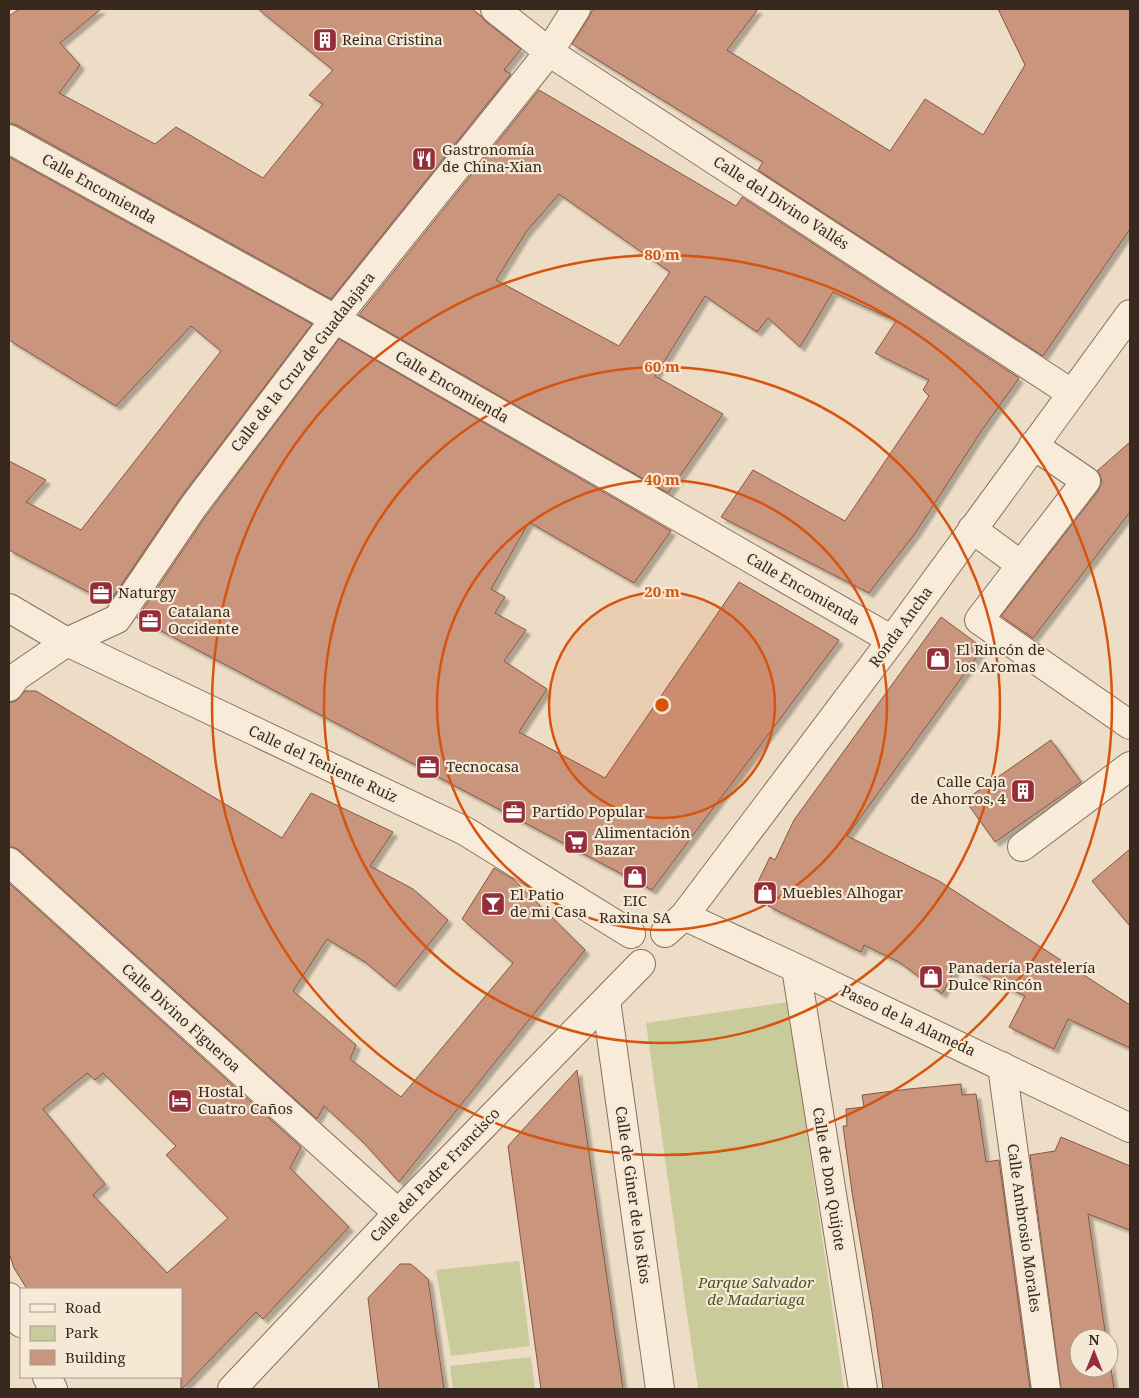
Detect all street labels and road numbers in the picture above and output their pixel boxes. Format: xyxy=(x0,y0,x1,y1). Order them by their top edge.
street label: Calle Encomienda xyxy=(39,148,160,228)
street label: Calle del Divino Vallés xyxy=(710,151,853,254)
street label: Calle de la Cruz de Guadalajara xyxy=(226,267,379,455)
street label: Calle Encomienda xyxy=(392,345,513,427)
street label: Calle Encomienda xyxy=(743,547,864,629)
street label: Ronda Ancha xyxy=(864,582,936,671)
street label: Calle del Teniente Ruiz xyxy=(246,720,401,806)
street label: Calle Divino Figueroa xyxy=(118,958,245,1076)
street label: Paseo de la Alameda xyxy=(838,980,979,1060)
street label: Calle del Padre Francisco xyxy=(365,1103,504,1246)
street label: Calle de Giner de los Ríos xyxy=(612,1105,656,1285)
street label: Calle de Don Quijote xyxy=(809,1106,851,1252)
street label: Calle Ambrosio Morales xyxy=(1003,1142,1047,1314)

